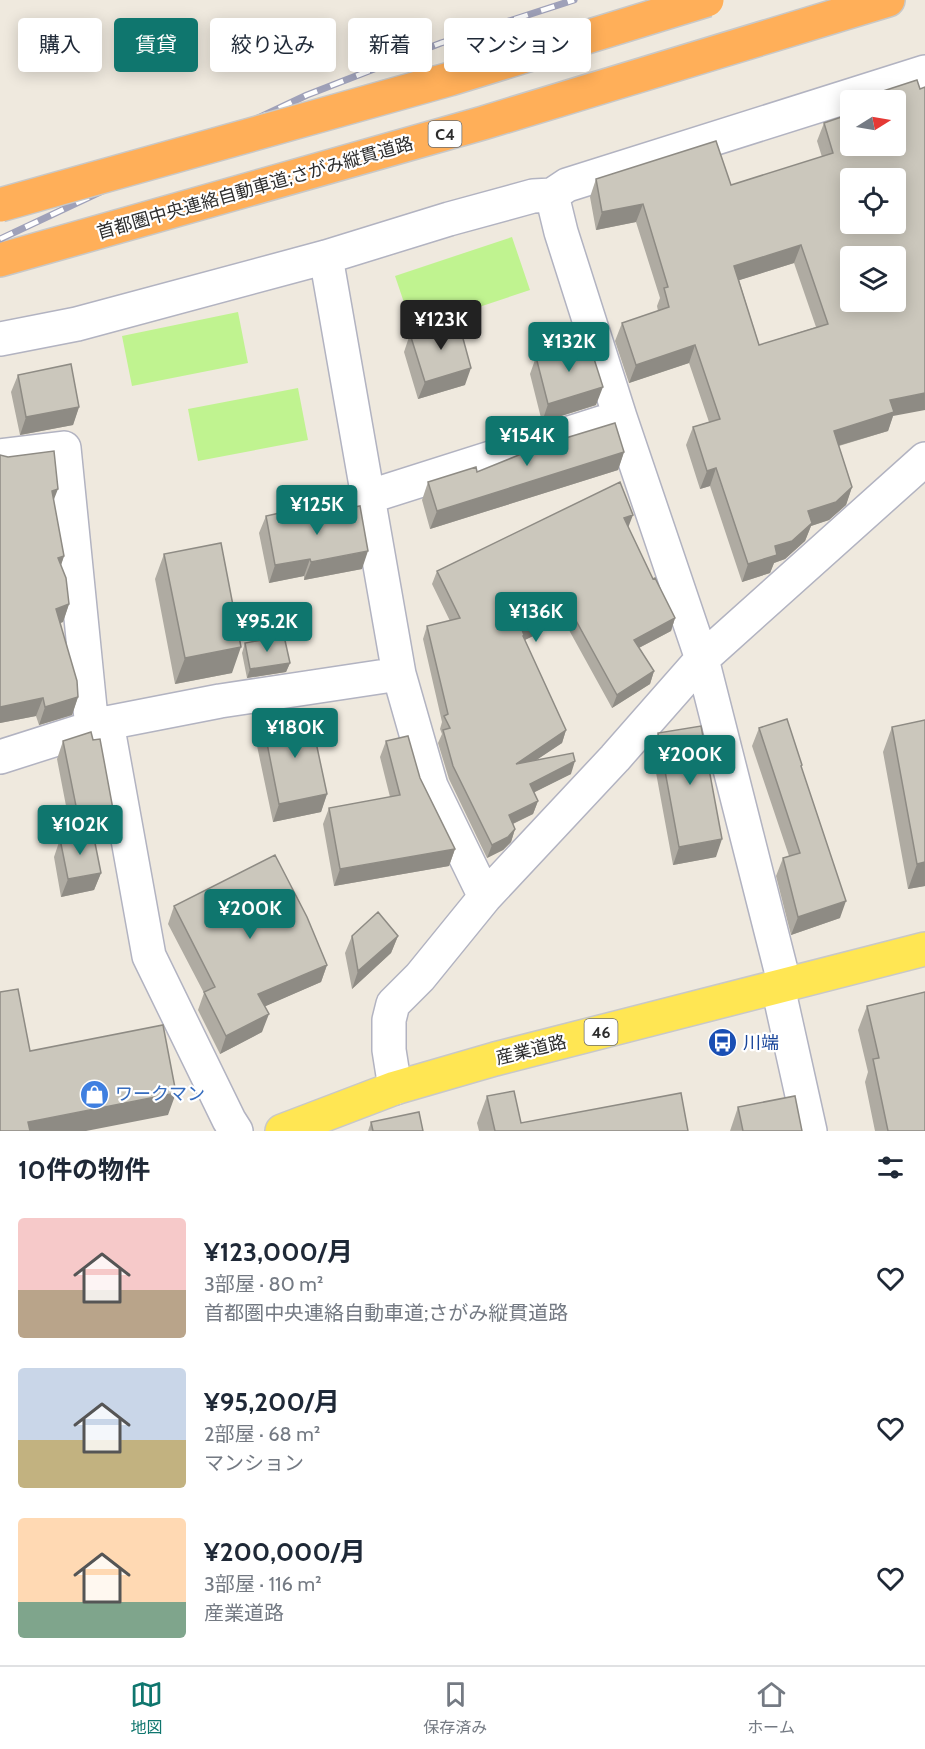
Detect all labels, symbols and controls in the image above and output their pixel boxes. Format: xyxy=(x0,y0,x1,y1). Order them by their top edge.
chip: 購入 xyxy=(18,18,102,72)
chip: 賃貸 xyxy=(114,18,198,72)
chip: 絞り込み xyxy=(210,18,336,72)
chip: 新着 xyxy=(348,18,432,72)
chip: マンション xyxy=(444,18,591,72)
north arrow xyxy=(840,90,906,156)
map controls xyxy=(840,90,906,312)
road number: C4 xyxy=(428,121,462,147)
street label: 首都圏中央連絡自動車道;さがみ縦貫道路 xyxy=(94,132,416,244)
button: locate xyxy=(840,168,906,234)
button: layers xyxy=(840,246,906,312)
pin: ¥123K xyxy=(399,300,483,351)
text: ¥123K xyxy=(414,307,468,331)
pin: ¥132K xyxy=(527,322,611,373)
text: ¥132K xyxy=(542,329,596,353)
pin: ¥154K xyxy=(485,416,569,467)
text: ¥154K xyxy=(499,423,555,447)
pin: ¥125K xyxy=(275,485,359,536)
text: ¥125K xyxy=(290,492,344,516)
pin: ¥136K xyxy=(494,592,578,643)
text: ¥136K xyxy=(509,599,563,623)
pin: ¥95.2K xyxy=(218,602,316,653)
text: ¥95.2K xyxy=(236,609,298,633)
pin: ¥180K xyxy=(253,708,337,759)
text: ¥180K xyxy=(266,715,324,739)
pin: ¥200K xyxy=(648,735,732,786)
text: ¥200K xyxy=(658,742,722,766)
pin: ¥102K xyxy=(38,805,122,856)
text: ¥102K xyxy=(52,812,108,836)
pin: ¥200K xyxy=(208,889,292,940)
text: ¥200K xyxy=(218,896,282,920)
road number: 46 xyxy=(584,1019,618,1045)
bus stop icon: 川端 xyxy=(706,1027,738,1059)
street label: 産業道路 xyxy=(493,1031,569,1069)
place label: 川端 xyxy=(743,1032,779,1054)
shop icon: ワークマン xyxy=(78,1078,110,1110)
place label: ワークマン xyxy=(115,1083,205,1105)
icon: filters xyxy=(874,1151,907,1184)
text: 10件の物件 xyxy=(18,1154,150,1186)
text: ¥123,000/月 xyxy=(204,1236,353,1268)
icon: home xyxy=(66,1242,138,1314)
icon: heart xyxy=(874,1262,907,1295)
text: 3部屋 · 80 m² xyxy=(204,1272,323,1296)
text: 首都圏中央連絡自動車道;さがみ縦貫道路 xyxy=(204,1301,568,1325)
text: ¥95,200/月 xyxy=(204,1386,340,1418)
icon: home xyxy=(66,1392,138,1464)
icon: heart xyxy=(874,1412,907,1445)
text: 2部屋 · 68 m² xyxy=(204,1422,320,1446)
text: マンション xyxy=(204,1451,304,1475)
text: ¥200,000/月 xyxy=(204,1536,366,1568)
icon: home xyxy=(66,1542,138,1614)
icon: heart xyxy=(874,1562,907,1595)
text: 3部屋 · 116 m² xyxy=(204,1572,322,1596)
text: 産業道路 xyxy=(204,1601,284,1625)
tab: 地図 xyxy=(130,1678,163,1738)
tab: 保存済み xyxy=(423,1678,487,1738)
tab: ホーム xyxy=(747,1678,795,1738)

